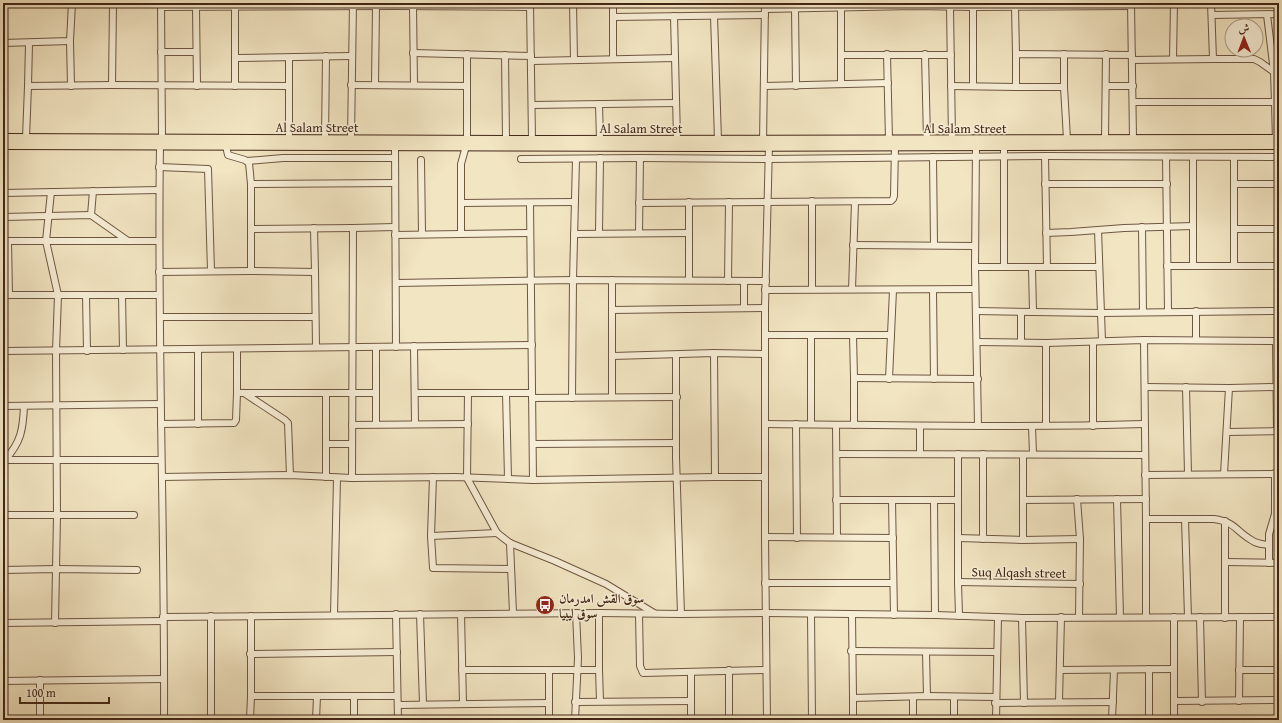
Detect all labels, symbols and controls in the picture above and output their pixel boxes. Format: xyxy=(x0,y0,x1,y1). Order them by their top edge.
north arrow xyxy=(1224,18,1264,58)
text: ش xyxy=(1238,20,1250,36)
street label: Al Salam Street xyxy=(275,118,359,137)
street label: Al Salam Street xyxy=(599,119,683,138)
street label: Al Salam Street xyxy=(923,119,1007,138)
street label: Suq Alqash street xyxy=(972,562,1067,583)
place label: سوق القش امدرمان سوق ليبيا xyxy=(559,589,644,623)
bus stop icon: سوق القش امدرمان سوق ليبيا xyxy=(534,594,556,616)
scale bar xyxy=(20,679,109,705)
text: 100 m xyxy=(26,684,56,701)

